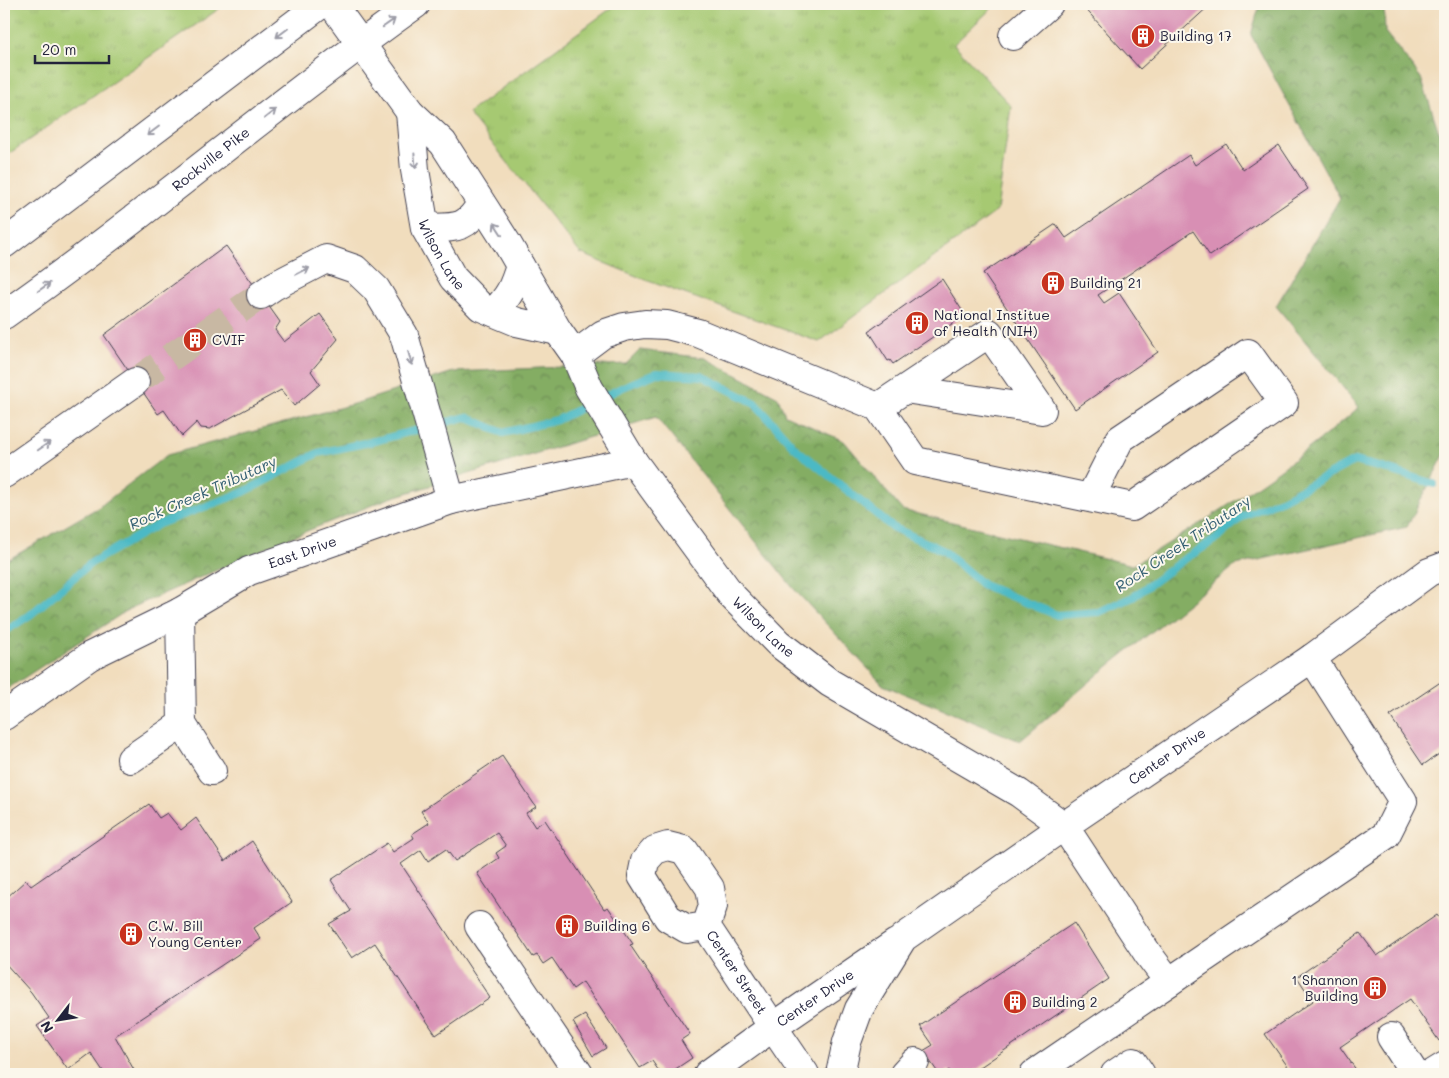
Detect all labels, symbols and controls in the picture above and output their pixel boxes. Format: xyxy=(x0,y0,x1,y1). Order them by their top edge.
one-way arrow xyxy=(382,18,396,28)
building icon: Building 17 xyxy=(1130,23,1156,49)
place label: Building 17 xyxy=(1160,26,1232,45)
one-way arrow xyxy=(275,28,289,38)
scale bar xyxy=(35,32,109,64)
text: 20 m xyxy=(42,39,76,59)
one-way arrow xyxy=(263,108,276,119)
street label: Rockville Pike xyxy=(168,122,253,195)
one-way arrow xyxy=(147,126,160,137)
one-way arrow xyxy=(410,152,419,168)
street label: Wilson Lane xyxy=(415,217,470,294)
one-way arrow xyxy=(493,222,503,236)
one-way arrow xyxy=(295,266,310,275)
building icon: Building 21 xyxy=(1040,270,1066,296)
place label: Building 21 xyxy=(1070,273,1142,292)
one-way arrow xyxy=(37,282,51,292)
place label: National Institue of Health (NIH) xyxy=(934,305,1050,340)
building icon: National Institue of Health (NIH) xyxy=(904,310,930,336)
building icon: CVIF xyxy=(182,327,208,353)
place label: CVIF xyxy=(212,330,245,349)
one-way arrow xyxy=(406,349,415,365)
one-way arrow xyxy=(37,441,51,451)
water label: Rock Creek Tributary xyxy=(126,451,280,534)
water label: Rock Creek Tributary xyxy=(1111,490,1254,596)
street label: East Drive xyxy=(266,531,339,573)
street label: Wilson Lane xyxy=(728,592,799,661)
street label: Center Drive xyxy=(1124,723,1209,789)
building icon: Building 6 xyxy=(554,913,580,939)
place label: C.W. Bill Young Center xyxy=(148,916,242,951)
place label: Building 6 xyxy=(584,916,650,935)
building icon: C.W. Bill Young Center xyxy=(118,921,144,947)
street label: Center Street xyxy=(702,926,772,1018)
street label: Center Drive xyxy=(773,965,857,1031)
place label: 1 Shannon Building xyxy=(1291,970,1358,1005)
building icon: 1 Shannon Building xyxy=(1362,975,1388,1001)
building icon: Building 2 xyxy=(1002,989,1028,1015)
place label: Building 2 xyxy=(1032,992,1097,1011)
north arrow xyxy=(32,996,82,1046)
text: N xyxy=(36,1017,57,1036)

